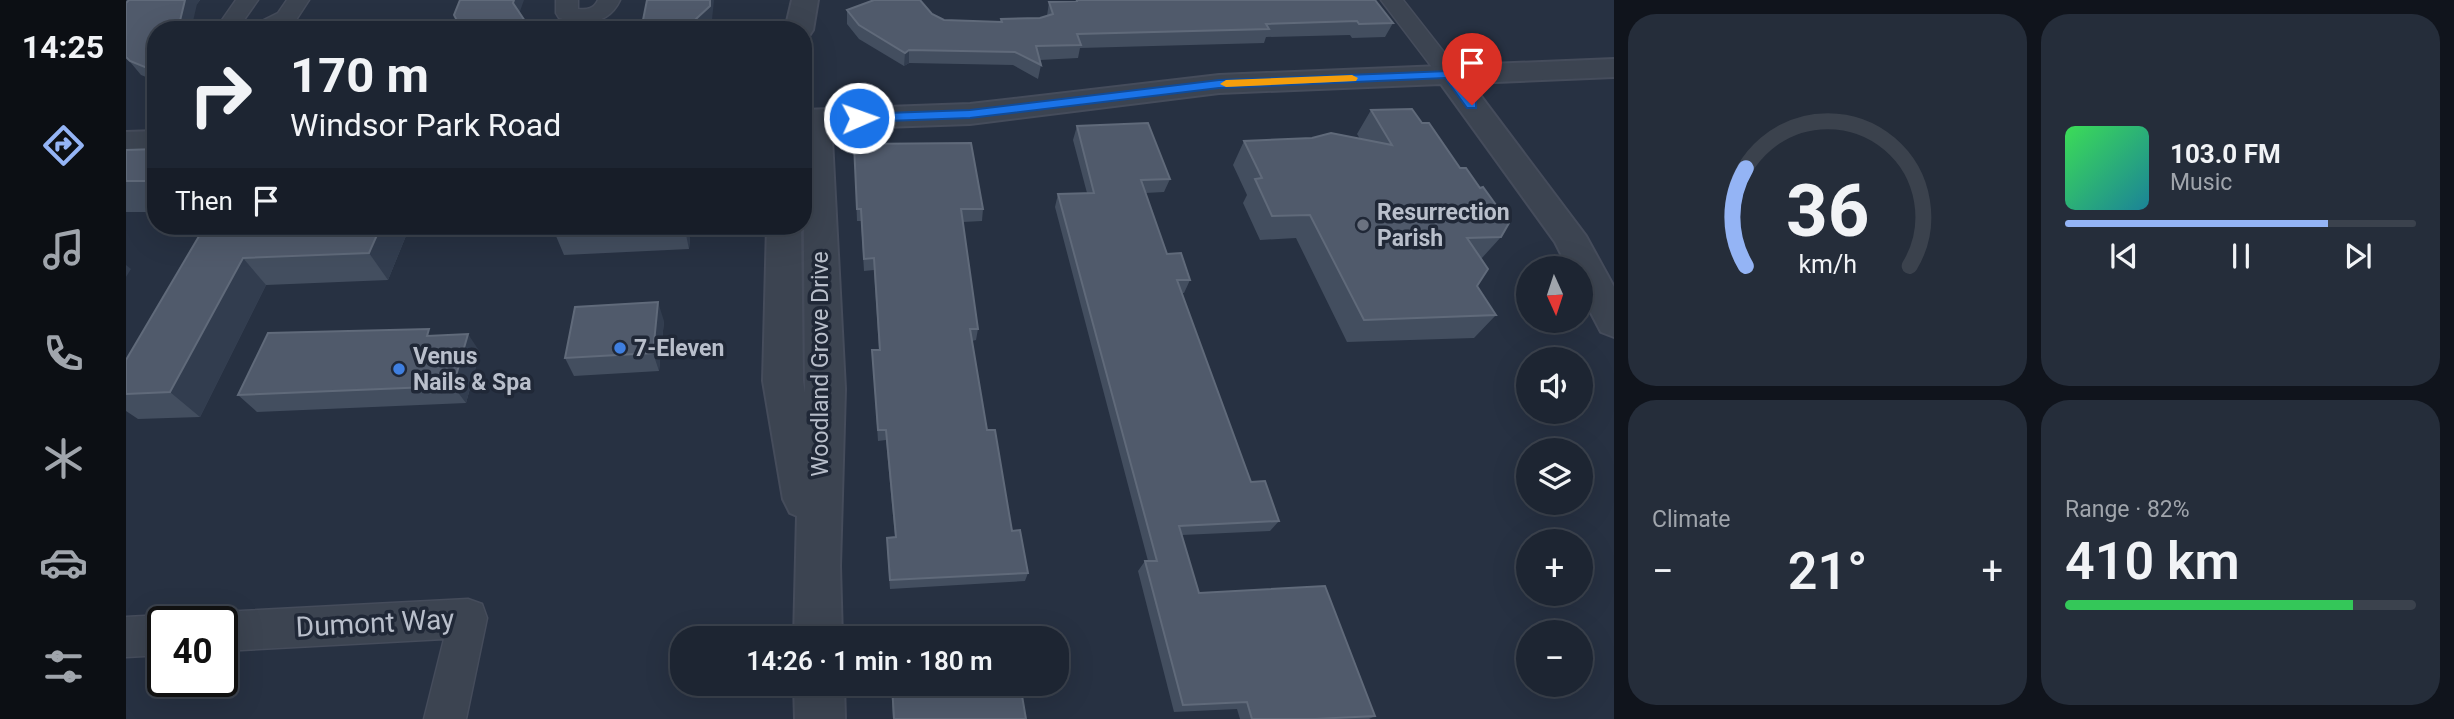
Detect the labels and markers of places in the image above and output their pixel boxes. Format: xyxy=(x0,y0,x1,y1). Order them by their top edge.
pin xyxy=(1442,33,1502,105)
place label: Resurrection Parish xyxy=(1377,199,1510,252)
marker: Resurrection Parish xyxy=(1355,217,1371,233)
place label: 7-Eleven xyxy=(634,335,724,362)
marker: 7-Eleven xyxy=(612,340,628,356)
place label: Venus Nails & Spa xyxy=(413,343,532,396)
marker: Venus Nails & Spa xyxy=(391,361,407,377)

